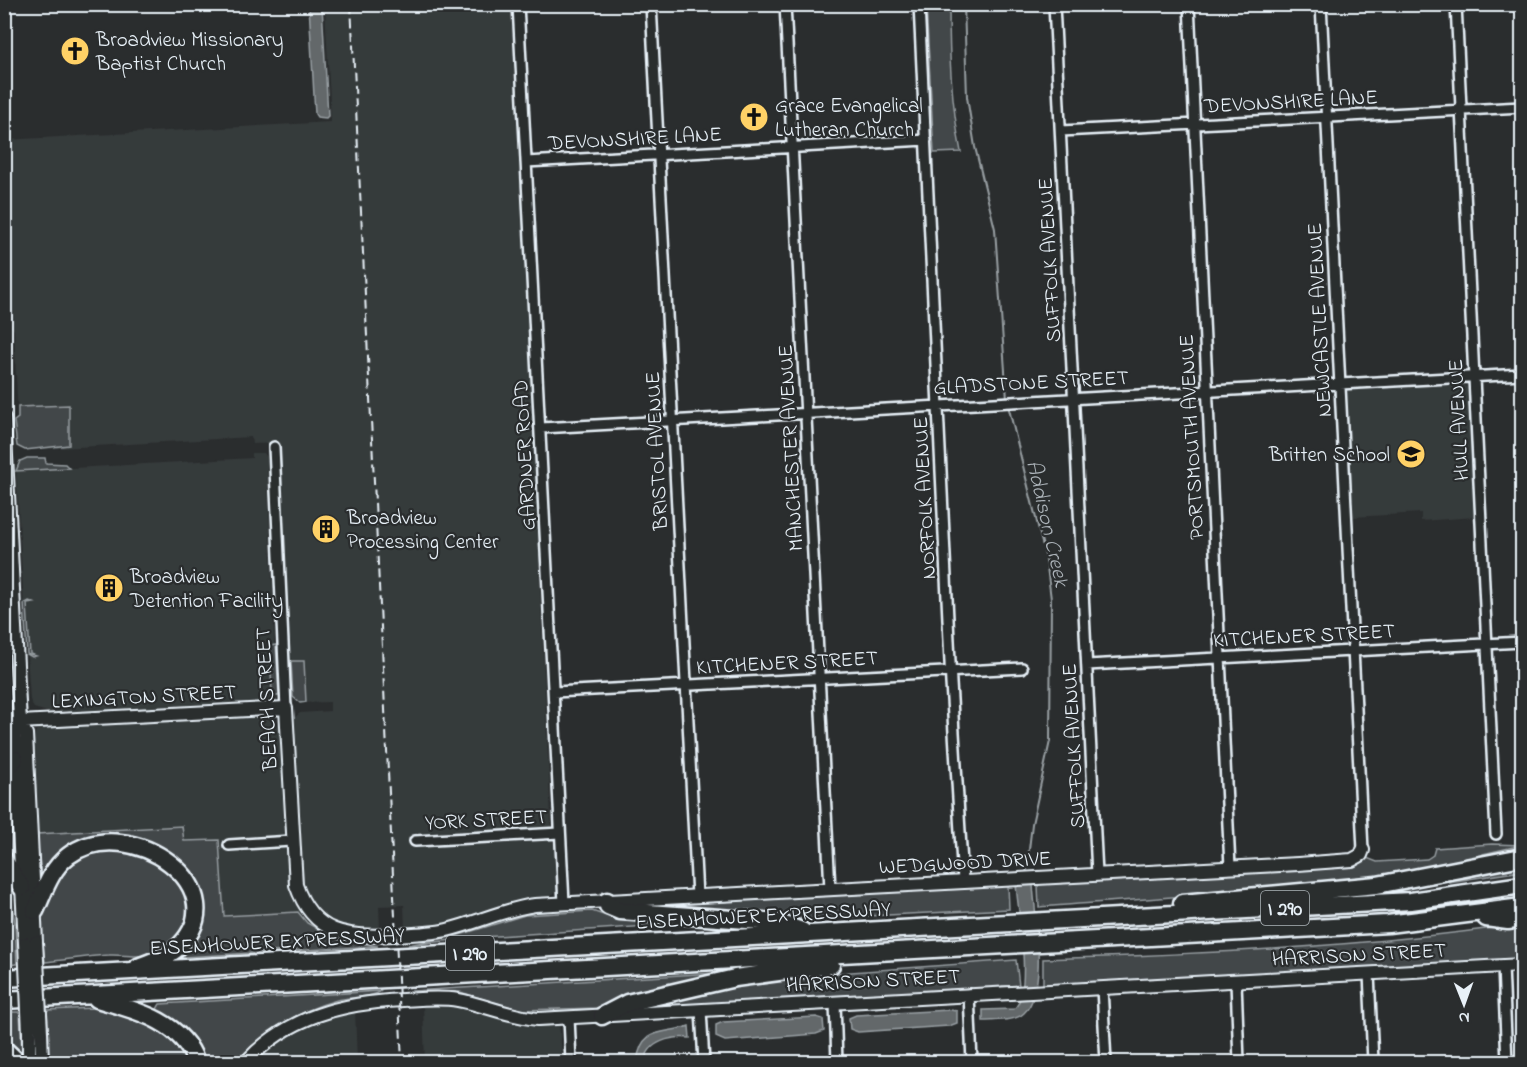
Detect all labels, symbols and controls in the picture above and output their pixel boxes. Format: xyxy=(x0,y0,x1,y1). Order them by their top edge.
place label: Broadview Missionary Baptist Church xyxy=(95,26,284,80)
church icon: Broadview Missionary Baptist Church xyxy=(59,35,91,67)
street label: DEVONSHIRE LANE xyxy=(1203,83,1379,123)
place label: Grace Evangelical Lutheran Church xyxy=(775,92,923,146)
church icon: Grace Evangelical Lutheran Church xyxy=(738,101,770,133)
street label: DEVONSHIRE LANE xyxy=(547,120,723,160)
street label: SUFFOLK AVENUE xyxy=(1032,177,1070,343)
street label: NEWCASTLE AVENUE xyxy=(1301,222,1341,418)
street label: PORTSMOUTH AVENUE xyxy=(1173,333,1213,540)
street label: MANCHESTER AVENUE xyxy=(772,344,812,552)
street label: HULL AVENUE xyxy=(1442,358,1478,482)
street label: GLADSTONE STREET xyxy=(933,364,1129,404)
street label: BRISTOL AVENUE xyxy=(639,371,677,532)
street label: GARDNER ROAD xyxy=(507,379,545,531)
street label: NORFOLK AVENUE xyxy=(907,416,945,580)
school or university icon: Britten School xyxy=(1395,438,1427,470)
place label: Britten School xyxy=(1268,441,1390,471)
water label: Addison Creek xyxy=(1016,457,1077,592)
place label: Broadview Processing Center xyxy=(346,504,499,560)
building icon: Broadview Processing Center xyxy=(310,513,342,545)
place label: Broadview Detention Facility xyxy=(129,563,283,619)
building icon: Broadview Detention Facility xyxy=(93,572,125,604)
street label: KITCHENER STREET xyxy=(1212,617,1396,657)
street label: BEACH STREET xyxy=(249,627,287,772)
street label: KITCHENER STREET xyxy=(695,644,879,684)
street label: SUFFOLK AVENUE xyxy=(1056,663,1094,829)
street label: LEXINGTON STREET xyxy=(51,678,237,718)
street label: YORK STREET xyxy=(424,803,548,839)
street label: WEDGWOOD DRIVE xyxy=(878,845,1052,883)
road number: I 290 xyxy=(1261,891,1309,925)
street label: EISENHOWER EXPRESSWAY xyxy=(635,895,892,939)
street label: EISENHOWER EXPRESSWAY xyxy=(149,921,406,965)
road number: I 290 xyxy=(446,936,494,970)
street label: HARRISON STREET xyxy=(1271,936,1447,976)
street label: HARRISON STREET xyxy=(785,962,961,1002)
north arrow xyxy=(1434,974,1494,1034)
text: N xyxy=(1458,1005,1470,1029)

